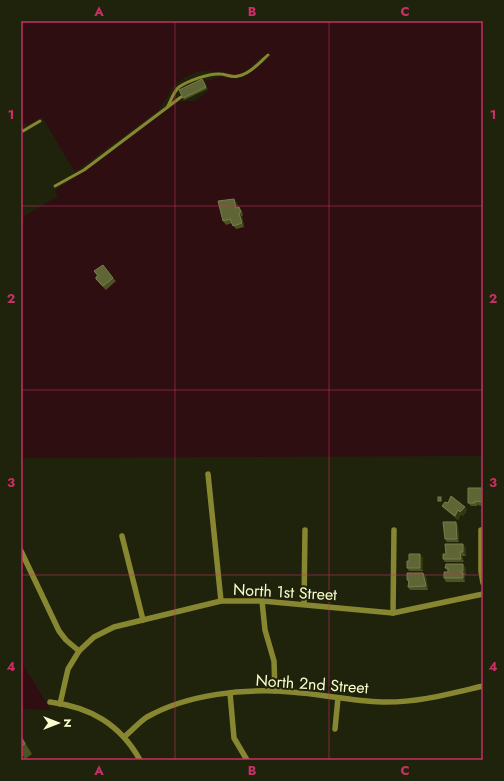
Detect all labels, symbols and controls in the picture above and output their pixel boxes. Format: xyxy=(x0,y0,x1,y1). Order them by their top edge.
text: A xyxy=(93,2,104,21)
text: B xyxy=(248,2,257,21)
text: C xyxy=(400,2,410,21)
text: 1 xyxy=(8,105,14,124)
text: 1 xyxy=(490,105,496,124)
text: 2 xyxy=(7,289,15,308)
text: 2 xyxy=(489,289,497,308)
text: 3 xyxy=(7,473,15,492)
text: 3 xyxy=(489,473,497,492)
street label: North 1st Street xyxy=(232,578,338,606)
text: 4 xyxy=(6,657,16,676)
text: 4 xyxy=(488,657,498,676)
street label: North 2nd Street xyxy=(255,669,369,699)
north arrow xyxy=(38,703,78,743)
text: N xyxy=(60,719,76,727)
text: A xyxy=(93,761,104,780)
text: B xyxy=(248,761,257,780)
text: C xyxy=(400,761,410,780)

